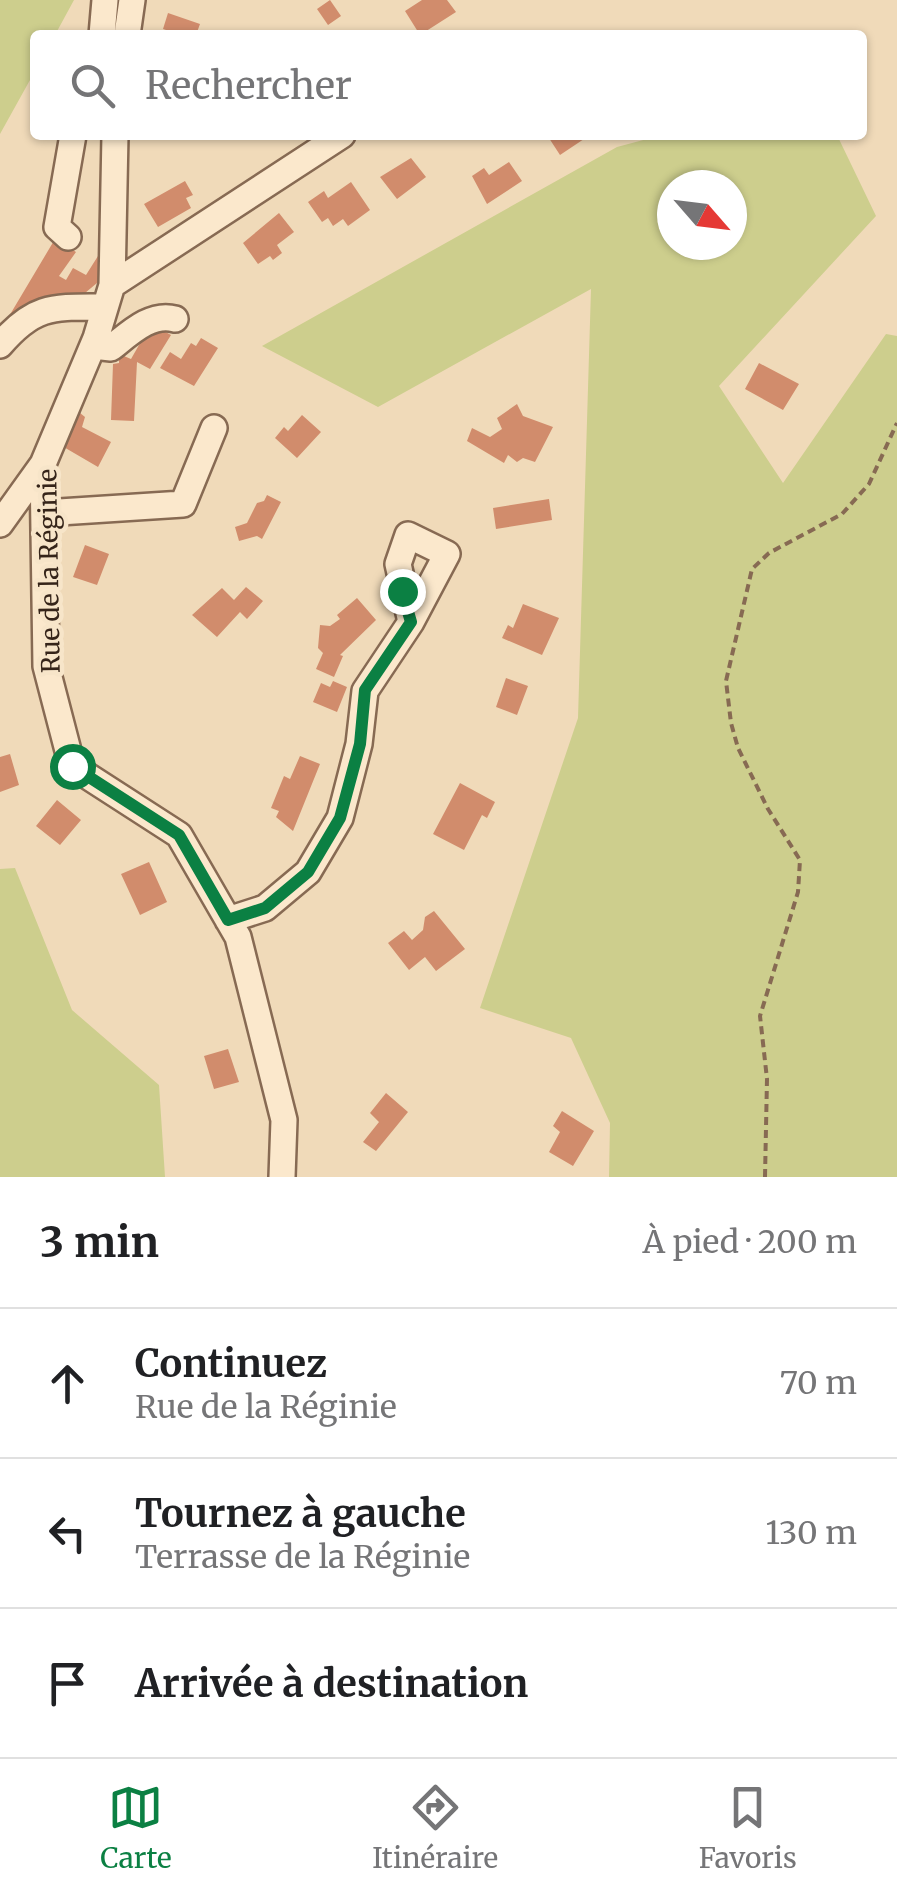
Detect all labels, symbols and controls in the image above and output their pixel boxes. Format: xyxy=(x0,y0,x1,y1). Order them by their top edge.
search box xyxy=(30,30,867,140)
icon: search xyxy=(65,58,120,113)
text: Rechercher xyxy=(145,62,352,109)
north arrow xyxy=(657,170,747,260)
street label: Rue de la Réginie xyxy=(31,469,67,673)
route end xyxy=(380,569,426,615)
route start xyxy=(50,744,96,790)
text: 3 min xyxy=(40,1216,159,1268)
text: À pied · 200 m xyxy=(643,1222,857,1262)
text: Continuez xyxy=(135,1340,327,1387)
icon: ahead xyxy=(40,1356,95,1411)
text: 70 m xyxy=(780,1363,857,1403)
text: Rue de la Réginie xyxy=(135,1387,397,1427)
text: Tournez à gauche xyxy=(135,1490,466,1537)
icon: left xyxy=(40,1506,95,1561)
text: 130 m xyxy=(765,1513,857,1553)
text: Terrasse de la Réginie xyxy=(135,1537,470,1577)
icon: arrive xyxy=(40,1656,95,1711)
text: Arrivée à destination xyxy=(135,1660,528,1707)
tab: Carte xyxy=(100,1780,172,1876)
tab: Itinéraire xyxy=(372,1780,498,1876)
tab: Favoris xyxy=(699,1780,797,1876)

